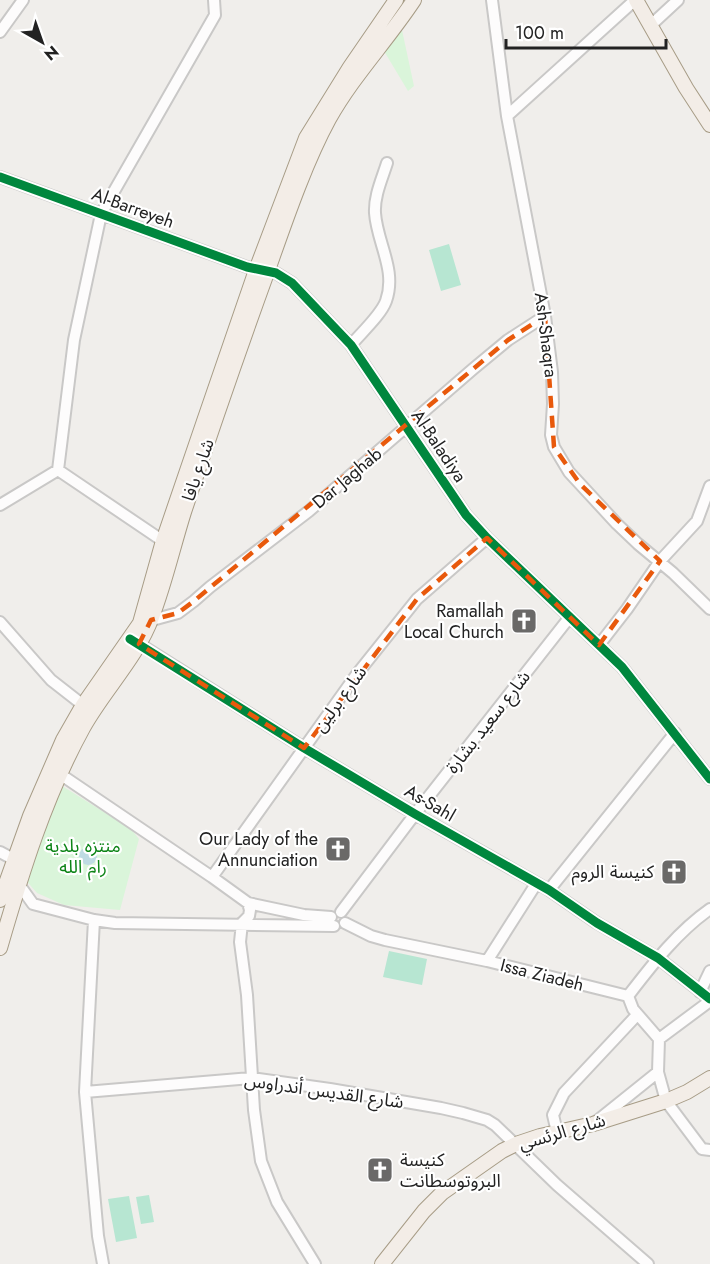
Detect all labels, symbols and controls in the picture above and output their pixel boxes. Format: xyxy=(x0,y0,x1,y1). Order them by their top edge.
north arrow xyxy=(12,12,72,72)
scale bar xyxy=(506,12,666,50)
text: 100 m xyxy=(515,20,564,46)
text: N xyxy=(39,40,64,66)
street label: Al-Barreyeh xyxy=(88,181,178,235)
street label: Ash-Shaqra xyxy=(528,291,564,379)
street label: Al-Baladiya xyxy=(405,404,473,488)
street label: شارع يافا xyxy=(175,435,222,505)
street label: Dar Jaghab xyxy=(306,441,388,515)
place label: Ramallah Local Church xyxy=(404,598,504,645)
church icon: Ramallah Local Church xyxy=(509,606,539,636)
street label: شارع برلين xyxy=(307,660,374,738)
street label: شارع سعيد بشارة xyxy=(440,665,537,780)
street label: As-Sahl xyxy=(400,778,460,828)
place label: Our Lady of the Annunciation xyxy=(199,826,318,873)
park label: منتزه بلدية رام الله xyxy=(45,833,121,881)
church icon: Our Lady of the Annunciation xyxy=(323,834,353,864)
church icon: كنيسة الروم xyxy=(659,857,689,887)
place label: كنيسة الروم xyxy=(571,859,655,886)
street label: Issa Ziadeh xyxy=(498,952,586,998)
street label: شارع القديس أندراوس xyxy=(243,1067,405,1116)
street label: شارع الرئسي xyxy=(515,1107,609,1158)
place label: كنيسة البروتوسطانت xyxy=(400,1147,501,1194)
church icon: كنيسة البروتوسطانت xyxy=(365,1155,395,1185)

